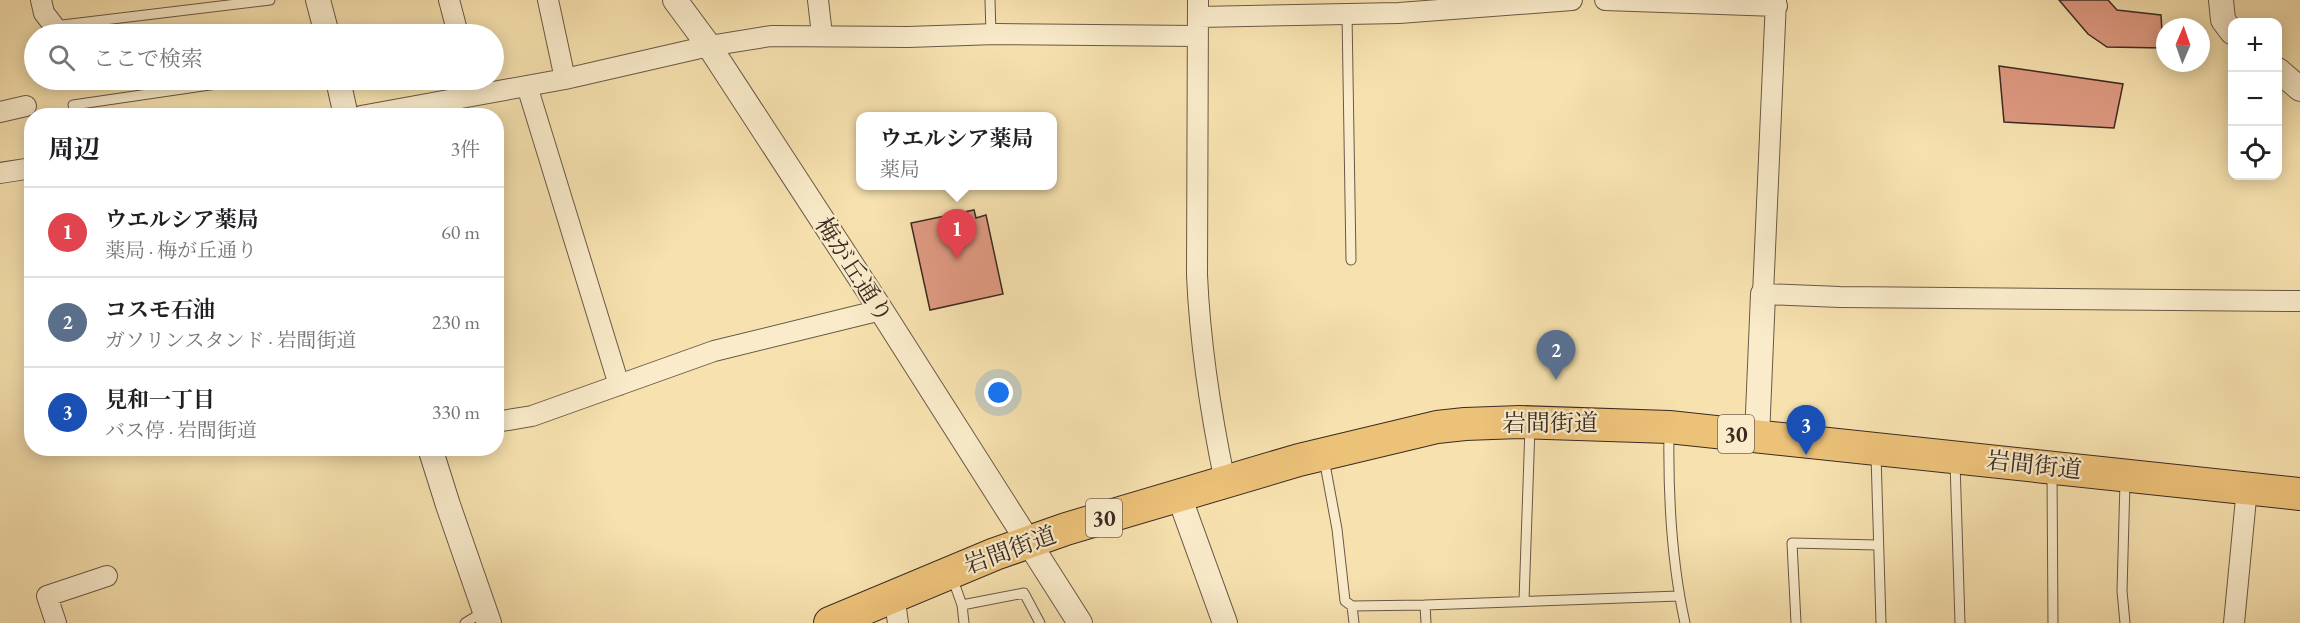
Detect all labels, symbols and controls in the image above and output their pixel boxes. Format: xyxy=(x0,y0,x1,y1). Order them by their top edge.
north arrow xyxy=(2156,18,2210,72)
map controls xyxy=(2228,18,2282,180)
button: + xyxy=(2228,18,2282,72)
search box xyxy=(24,24,504,90)
icon: search xyxy=(45,41,78,74)
text: ここで検索 xyxy=(93,44,203,73)
button: − xyxy=(2228,72,2282,126)
popup xyxy=(856,112,1057,190)
text: ウエルシア薬局 xyxy=(880,124,1033,153)
button: locate xyxy=(2228,126,2282,180)
text: 周辺 xyxy=(48,132,100,166)
text: 3件 xyxy=(450,136,480,162)
text: 薬局 xyxy=(880,156,920,182)
text: ウエルシア薬局 xyxy=(105,205,258,234)
pin: 1 xyxy=(938,210,976,259)
street label: 梅が丘通り xyxy=(809,211,900,328)
text: 1 xyxy=(62,219,73,245)
text: 60 m xyxy=(441,219,480,245)
text: 薬局 · 梅が丘通り xyxy=(105,237,257,263)
text: コスモ石油 xyxy=(105,295,215,324)
text: 2 xyxy=(62,309,73,335)
text: 230 m xyxy=(432,309,480,335)
text: ガソリンスタンド · 岩間街道 xyxy=(105,327,356,353)
pin: 2 xyxy=(1536,330,1576,380)
your location xyxy=(984,378,1013,407)
text: 見和一丁目 xyxy=(105,385,215,414)
text: 3 xyxy=(62,399,73,425)
text: 330 m xyxy=(432,399,480,425)
pin: 3 xyxy=(1786,406,1826,455)
street label: 岩間街道 xyxy=(1502,407,1598,438)
road number: 30 xyxy=(1718,415,1754,453)
text: バス停 · 岩間街道 xyxy=(105,417,257,443)
street label: 岩間街道 xyxy=(1985,444,2083,485)
road number: 30 xyxy=(1086,499,1122,537)
street label: 岩間街道 xyxy=(959,519,1060,581)

